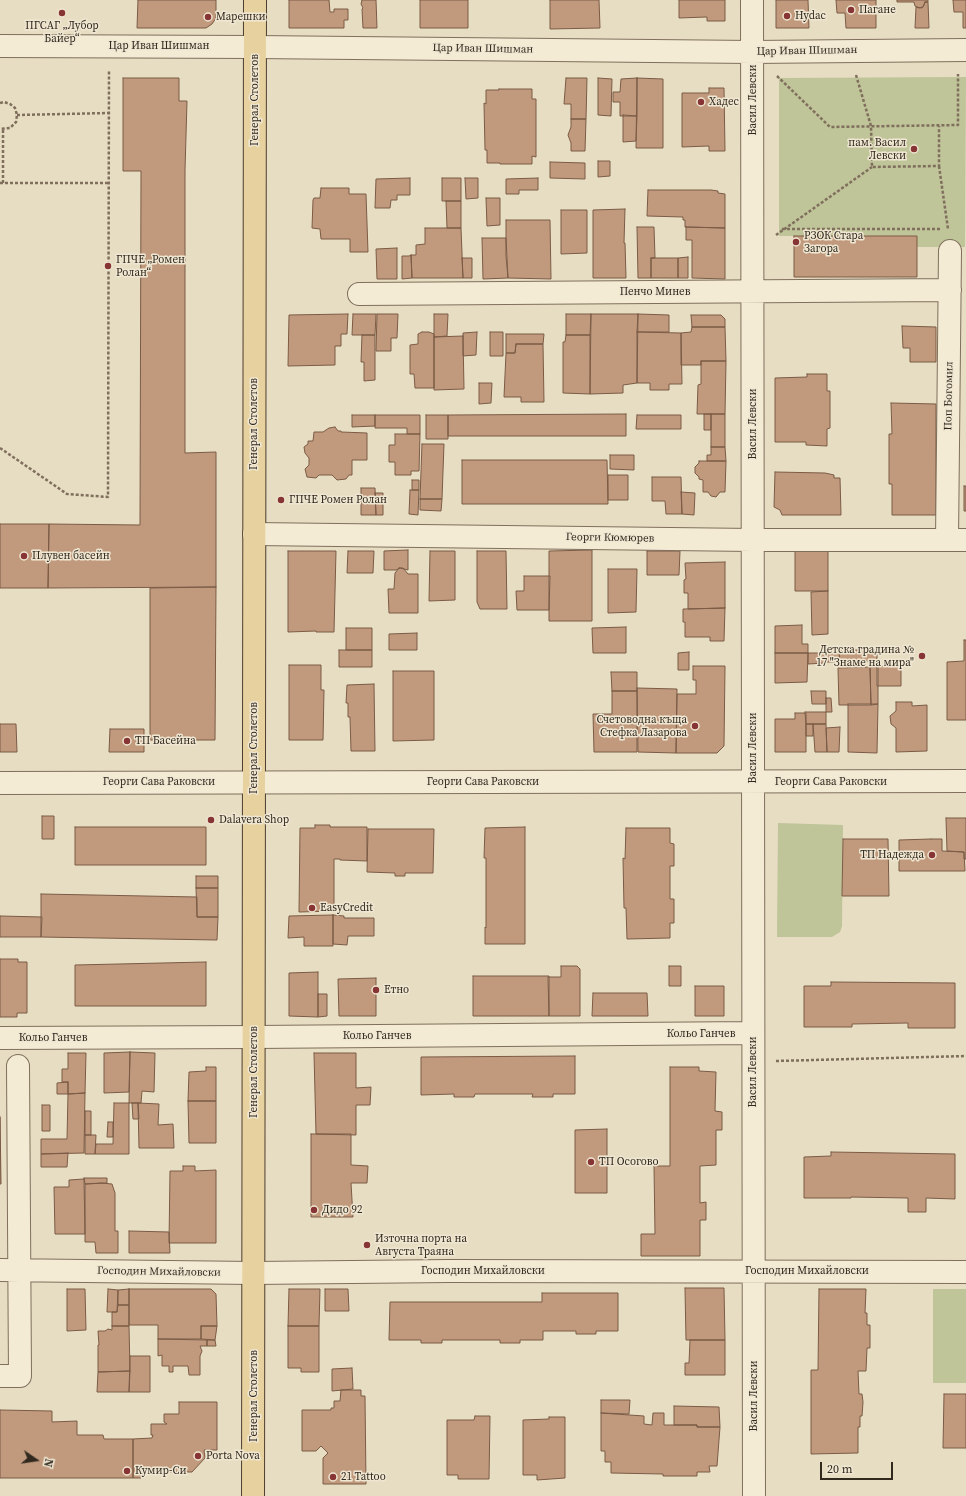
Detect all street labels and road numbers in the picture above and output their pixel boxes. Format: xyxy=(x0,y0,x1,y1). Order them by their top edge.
street label: Цар Иван Шишман xyxy=(109,39,209,53)
street label: Цар Иван Шишман xyxy=(433,42,533,56)
street label: Цар Иван Шишман xyxy=(757,44,857,58)
street label: Генерал Столетов xyxy=(248,54,262,146)
street label: Васил Левски xyxy=(746,64,760,136)
street label: Пенчо Минев xyxy=(620,285,690,299)
street label: Поп Богомил xyxy=(942,361,956,431)
street label: Генерал Столетов xyxy=(247,378,261,470)
street label: Васил Левски xyxy=(746,388,760,460)
street label: Георги Кюмюрев xyxy=(566,531,654,545)
street label: Генерал Столетов xyxy=(247,702,261,794)
street label: Васил Левски xyxy=(746,712,760,784)
street label: Георги Сава Раковски xyxy=(103,775,215,789)
street label: Георги Сава Раковски xyxy=(427,775,539,789)
street label: Георги Сава Раковски xyxy=(775,775,887,789)
street label: Генерал Столетов xyxy=(247,1026,261,1118)
street label: Кольо Ганчев xyxy=(667,1027,735,1041)
street label: Кольо Ганчев xyxy=(343,1029,411,1043)
street label: Кольо Ганчев xyxy=(19,1031,87,1045)
street label: Васил Левски xyxy=(746,1036,760,1108)
street label: Господин Михайловски xyxy=(97,1264,221,1280)
street label: Господин Михайловски xyxy=(421,1264,545,1278)
street label: Господин Михайловски xyxy=(745,1264,869,1278)
street label: Генерал Столетов xyxy=(247,1350,261,1442)
street label: Васил Левски xyxy=(747,1360,761,1432)

